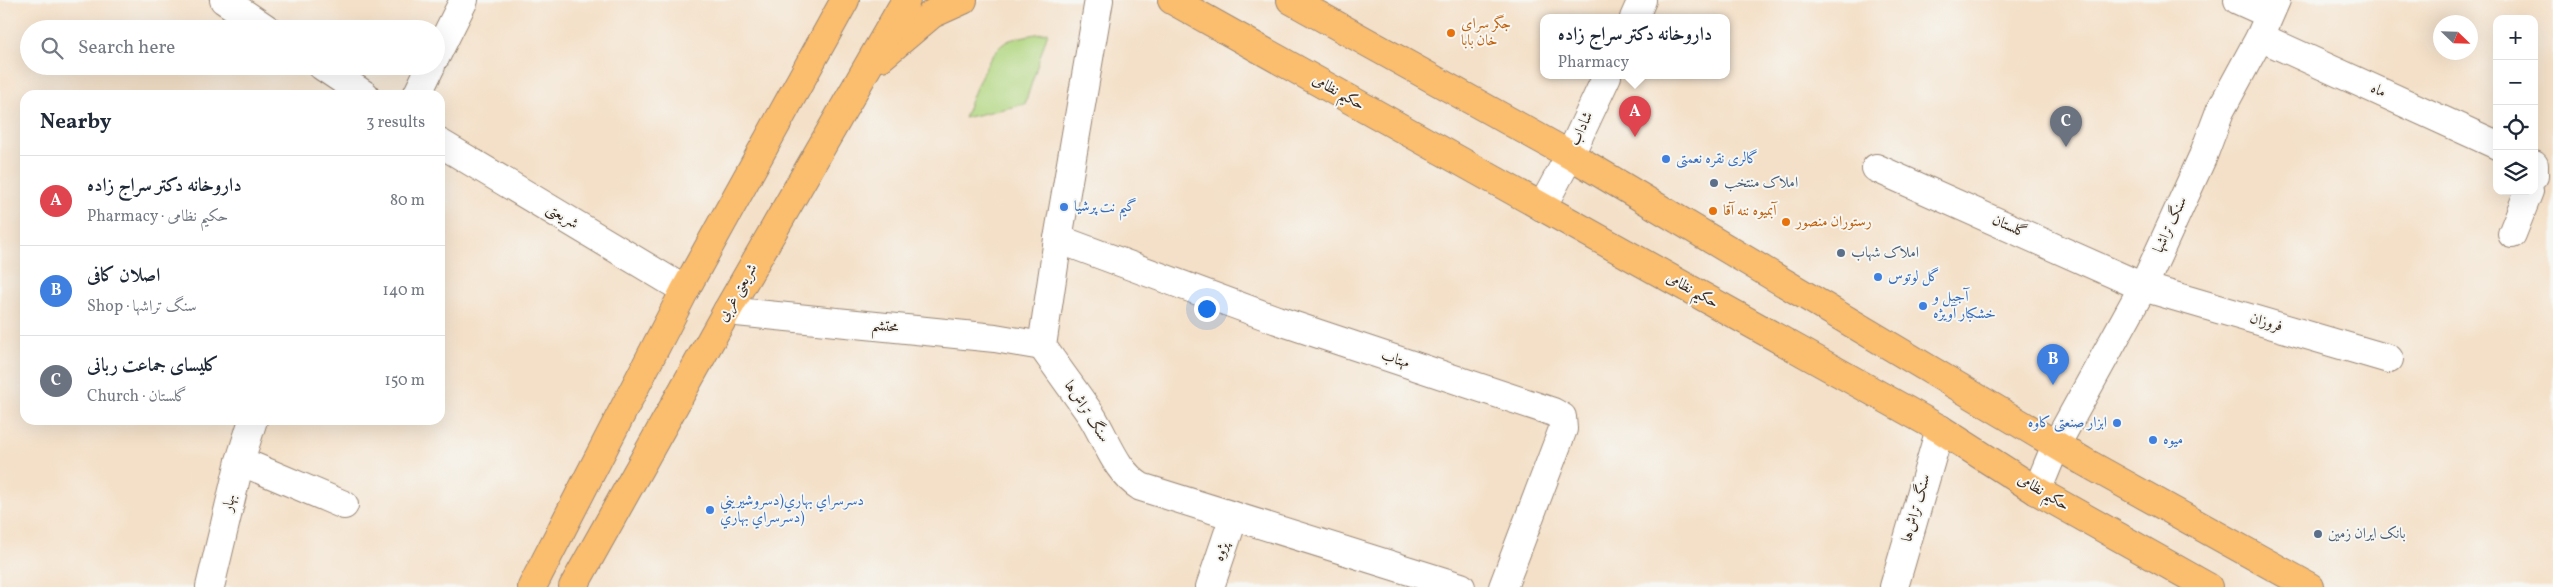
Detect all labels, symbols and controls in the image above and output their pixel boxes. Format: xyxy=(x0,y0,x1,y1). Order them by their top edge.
place label: جگر سرای خان بابا xyxy=(1461,14,1511,52)
popup xyxy=(1540,14,1730,79)
north arrow xyxy=(2433,15,2478,60)
map controls xyxy=(2493,15,2538,195)
button: + xyxy=(2493,15,2538,60)
search box xyxy=(20,20,445,75)
text: داروخانه دکتر سراج زاده xyxy=(1558,22,1712,48)
marker: جگر سرای خان بابا xyxy=(1445,27,1457,39)
icon: search xyxy=(38,34,66,62)
text: Search here xyxy=(78,35,175,61)
text: Pharmacy xyxy=(1558,52,1629,74)
button: − xyxy=(2493,60,2538,105)
street label: حکیم نظامی xyxy=(1307,70,1368,119)
street label: ماه xyxy=(2367,78,2389,104)
pin: A xyxy=(1619,96,1651,137)
button: locate xyxy=(2493,105,2538,150)
pin: C xyxy=(2050,106,2082,147)
text: Nearby xyxy=(40,108,111,137)
street label: شاداب xyxy=(1565,108,1599,150)
text: 3 results xyxy=(366,112,425,134)
place label: گالری نقره نعمتی xyxy=(1676,149,1758,170)
button: layers xyxy=(2493,150,2538,195)
marker: گالری نقره نعمتی xyxy=(1660,153,1672,165)
text: داروخانه دکتر سراج زاده xyxy=(87,173,242,199)
place label: املاک منتخب xyxy=(1724,173,1798,194)
marker: املاک منتخب xyxy=(1708,177,1720,189)
text: A xyxy=(50,190,62,212)
text: 80 m xyxy=(390,190,425,212)
street label: سنگ تراشها xyxy=(2148,193,2193,257)
place label: گیم نت پرشیا xyxy=(1074,197,1137,221)
street label: شریعتی xyxy=(542,199,582,235)
marker: گیم نت پرشیا xyxy=(1058,201,1070,213)
place label: آبمیوه ننه آقا xyxy=(1723,201,1778,222)
marker: آبمیوه ننه آقا xyxy=(1707,205,1719,217)
text: Pharmacy · حکیم نظامی xyxy=(87,206,228,228)
street label: گلستان xyxy=(1988,210,2030,244)
place label: رستوران منصور xyxy=(1794,212,1872,233)
marker: رستوران منصور xyxy=(1780,216,1792,228)
place label: املاک شهاب xyxy=(1851,243,1919,264)
marker: املاک شهاب xyxy=(1835,247,1847,259)
street label: شریعتی غربی xyxy=(713,260,763,326)
text: اصلان کافی xyxy=(87,263,160,289)
place label: گل لوتوس xyxy=(1888,267,1940,288)
street label: حکیم نظامی xyxy=(1661,268,1722,317)
marker: گل لوتوس xyxy=(1872,271,1884,283)
text: B xyxy=(51,280,61,302)
text: 140 m xyxy=(383,280,425,302)
place label: آجیل و خشکبار آویژه xyxy=(1931,287,1996,325)
text: Shop · سنگ تراشها xyxy=(87,296,197,318)
your location xyxy=(1194,296,1220,322)
marker: آجیل و خشکبار آویژه xyxy=(1917,300,1929,312)
street label: فروزان xyxy=(2247,308,2285,338)
street label: محتشم xyxy=(870,315,899,342)
pin: B xyxy=(2037,344,2069,385)
street label: مهتاب xyxy=(1378,346,1412,375)
text: کلیسای جماعت ربانی xyxy=(87,353,219,379)
text: C xyxy=(51,370,61,392)
text: 150 m xyxy=(384,370,425,392)
street label: سنگ تراش‌ها xyxy=(1058,377,1115,447)
text: Church · گلستان xyxy=(87,386,187,408)
place label: ابزار صنعتی کاوه xyxy=(2028,413,2107,434)
marker: ابزار صنعتی کاوه xyxy=(2111,417,2123,429)
place label: میوه xyxy=(2163,430,2183,451)
marker: میوه xyxy=(2147,434,2159,446)
street label: حکیم نظامی xyxy=(2012,469,2073,519)
street label: سنگ تراش‌ها xyxy=(1896,471,1937,544)
place label: دسرسراي بهاري(دسروشيريني دسرسراي بهاري) xyxy=(720,491,864,529)
street label: بهار xyxy=(217,492,242,516)
marker: دسرسراي بهاري(دسروشيريني دسرسراي بهاري) xyxy=(704,504,716,516)
place label: بانک ایران زمین xyxy=(2328,524,2406,545)
marker: بانک ایران زمین xyxy=(2312,528,2324,540)
street label: پژوه xyxy=(1209,538,1235,564)

